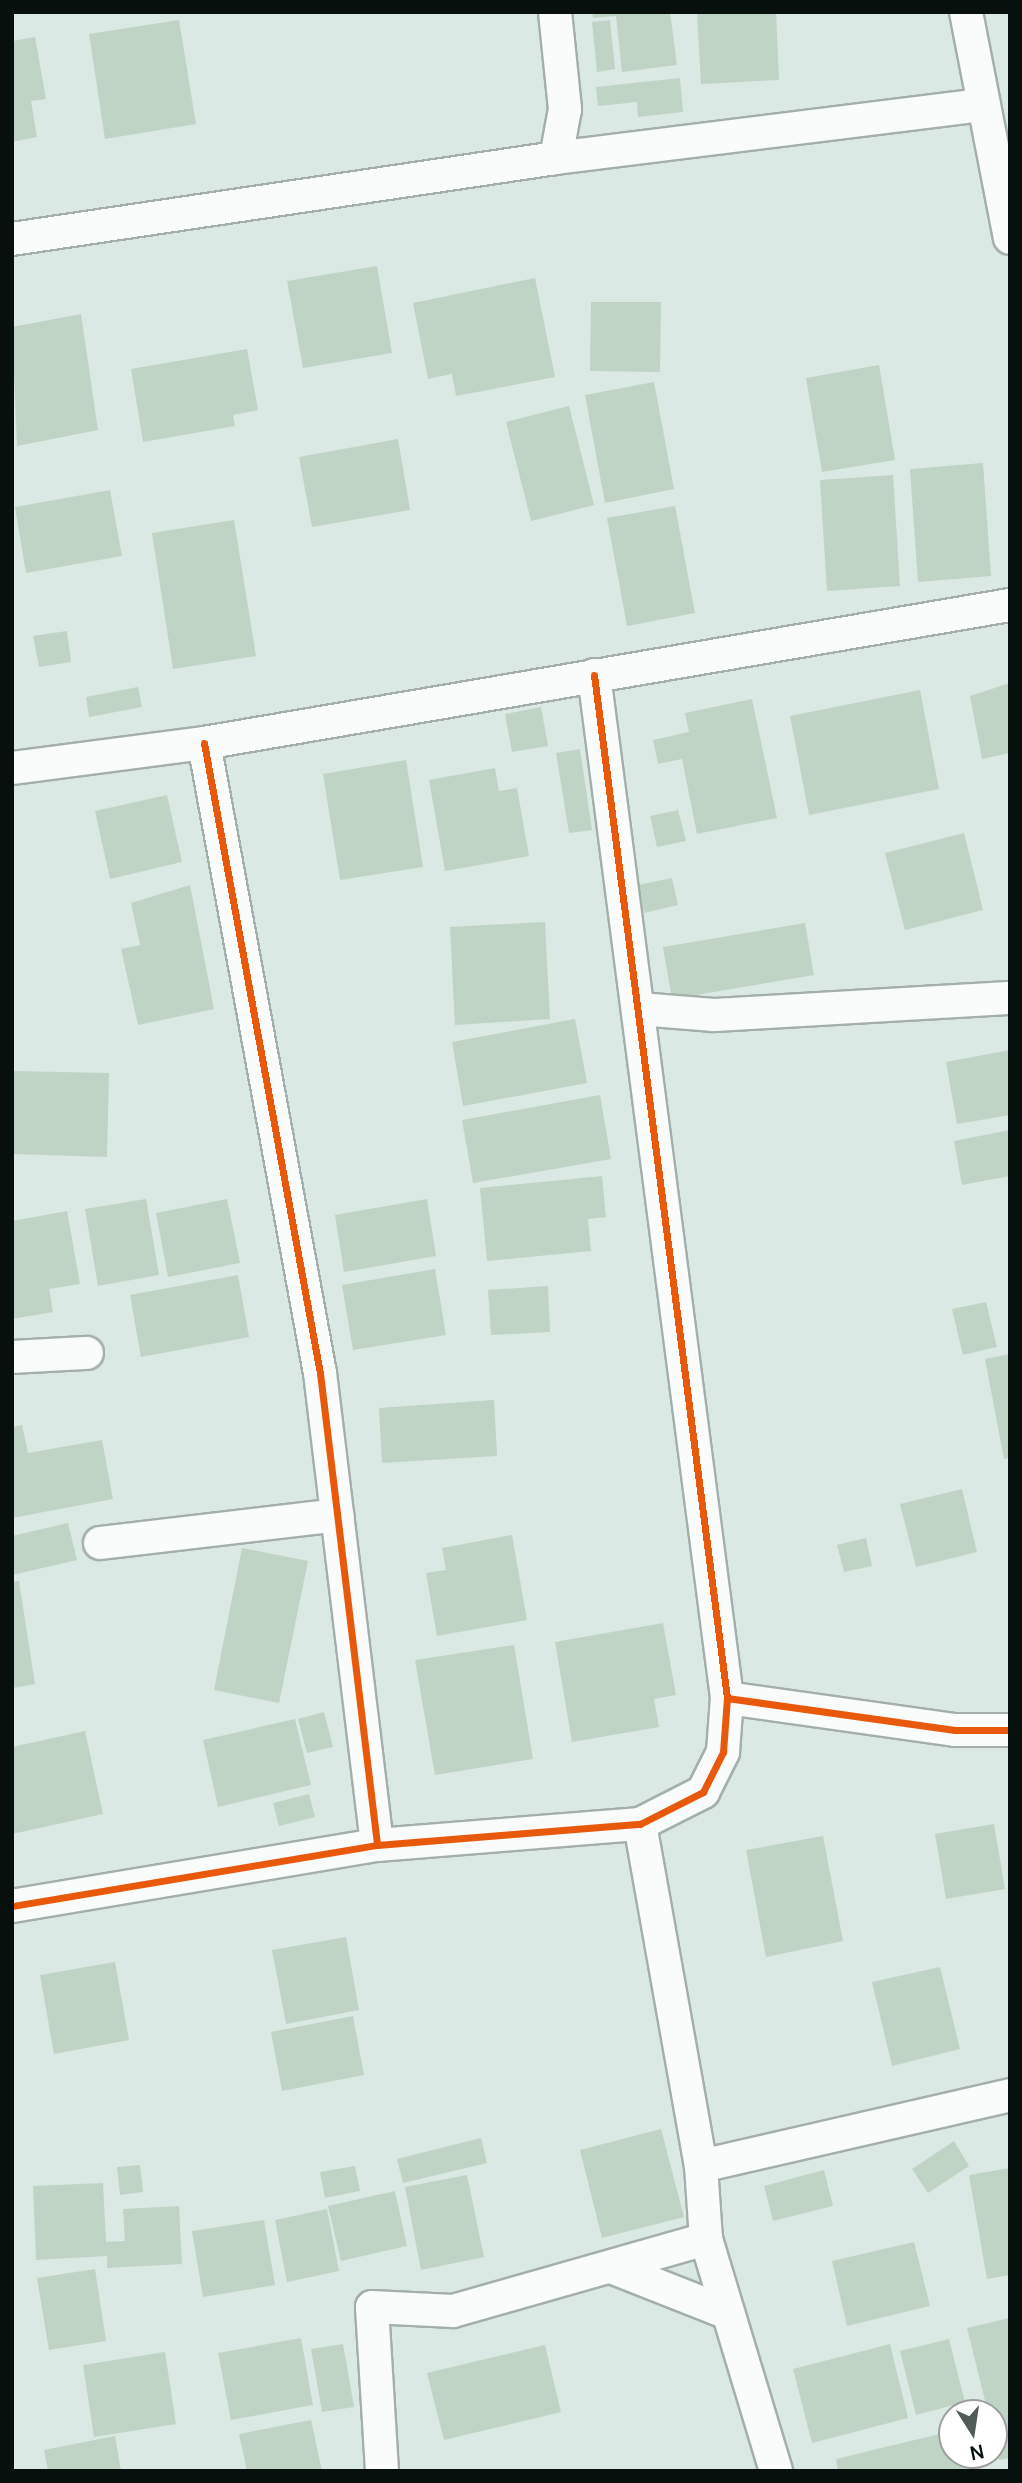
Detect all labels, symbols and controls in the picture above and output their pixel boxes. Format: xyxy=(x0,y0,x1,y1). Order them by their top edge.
north arrow xyxy=(938,2399,1008,2469)
text: N xyxy=(968,2438,986,2467)

